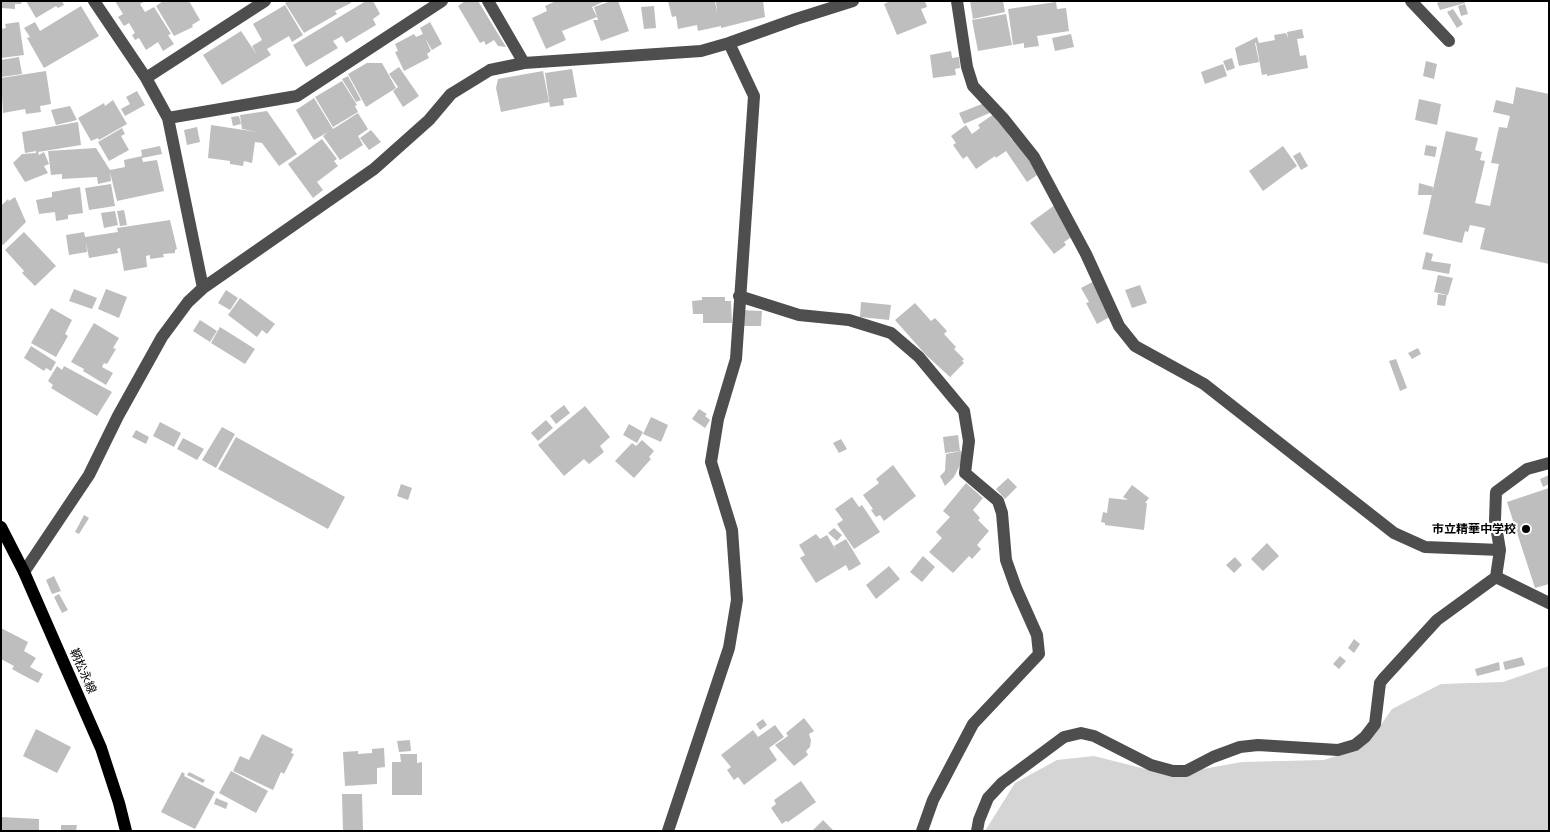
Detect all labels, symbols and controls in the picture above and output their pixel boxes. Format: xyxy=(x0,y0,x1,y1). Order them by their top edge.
place label: 市立精華中学校 xyxy=(1432,522,1516,536)
marker: 市立精華中学校 xyxy=(1520,523,1532,535)
street label: 鞆松永線 xyxy=(67,646,99,696)

